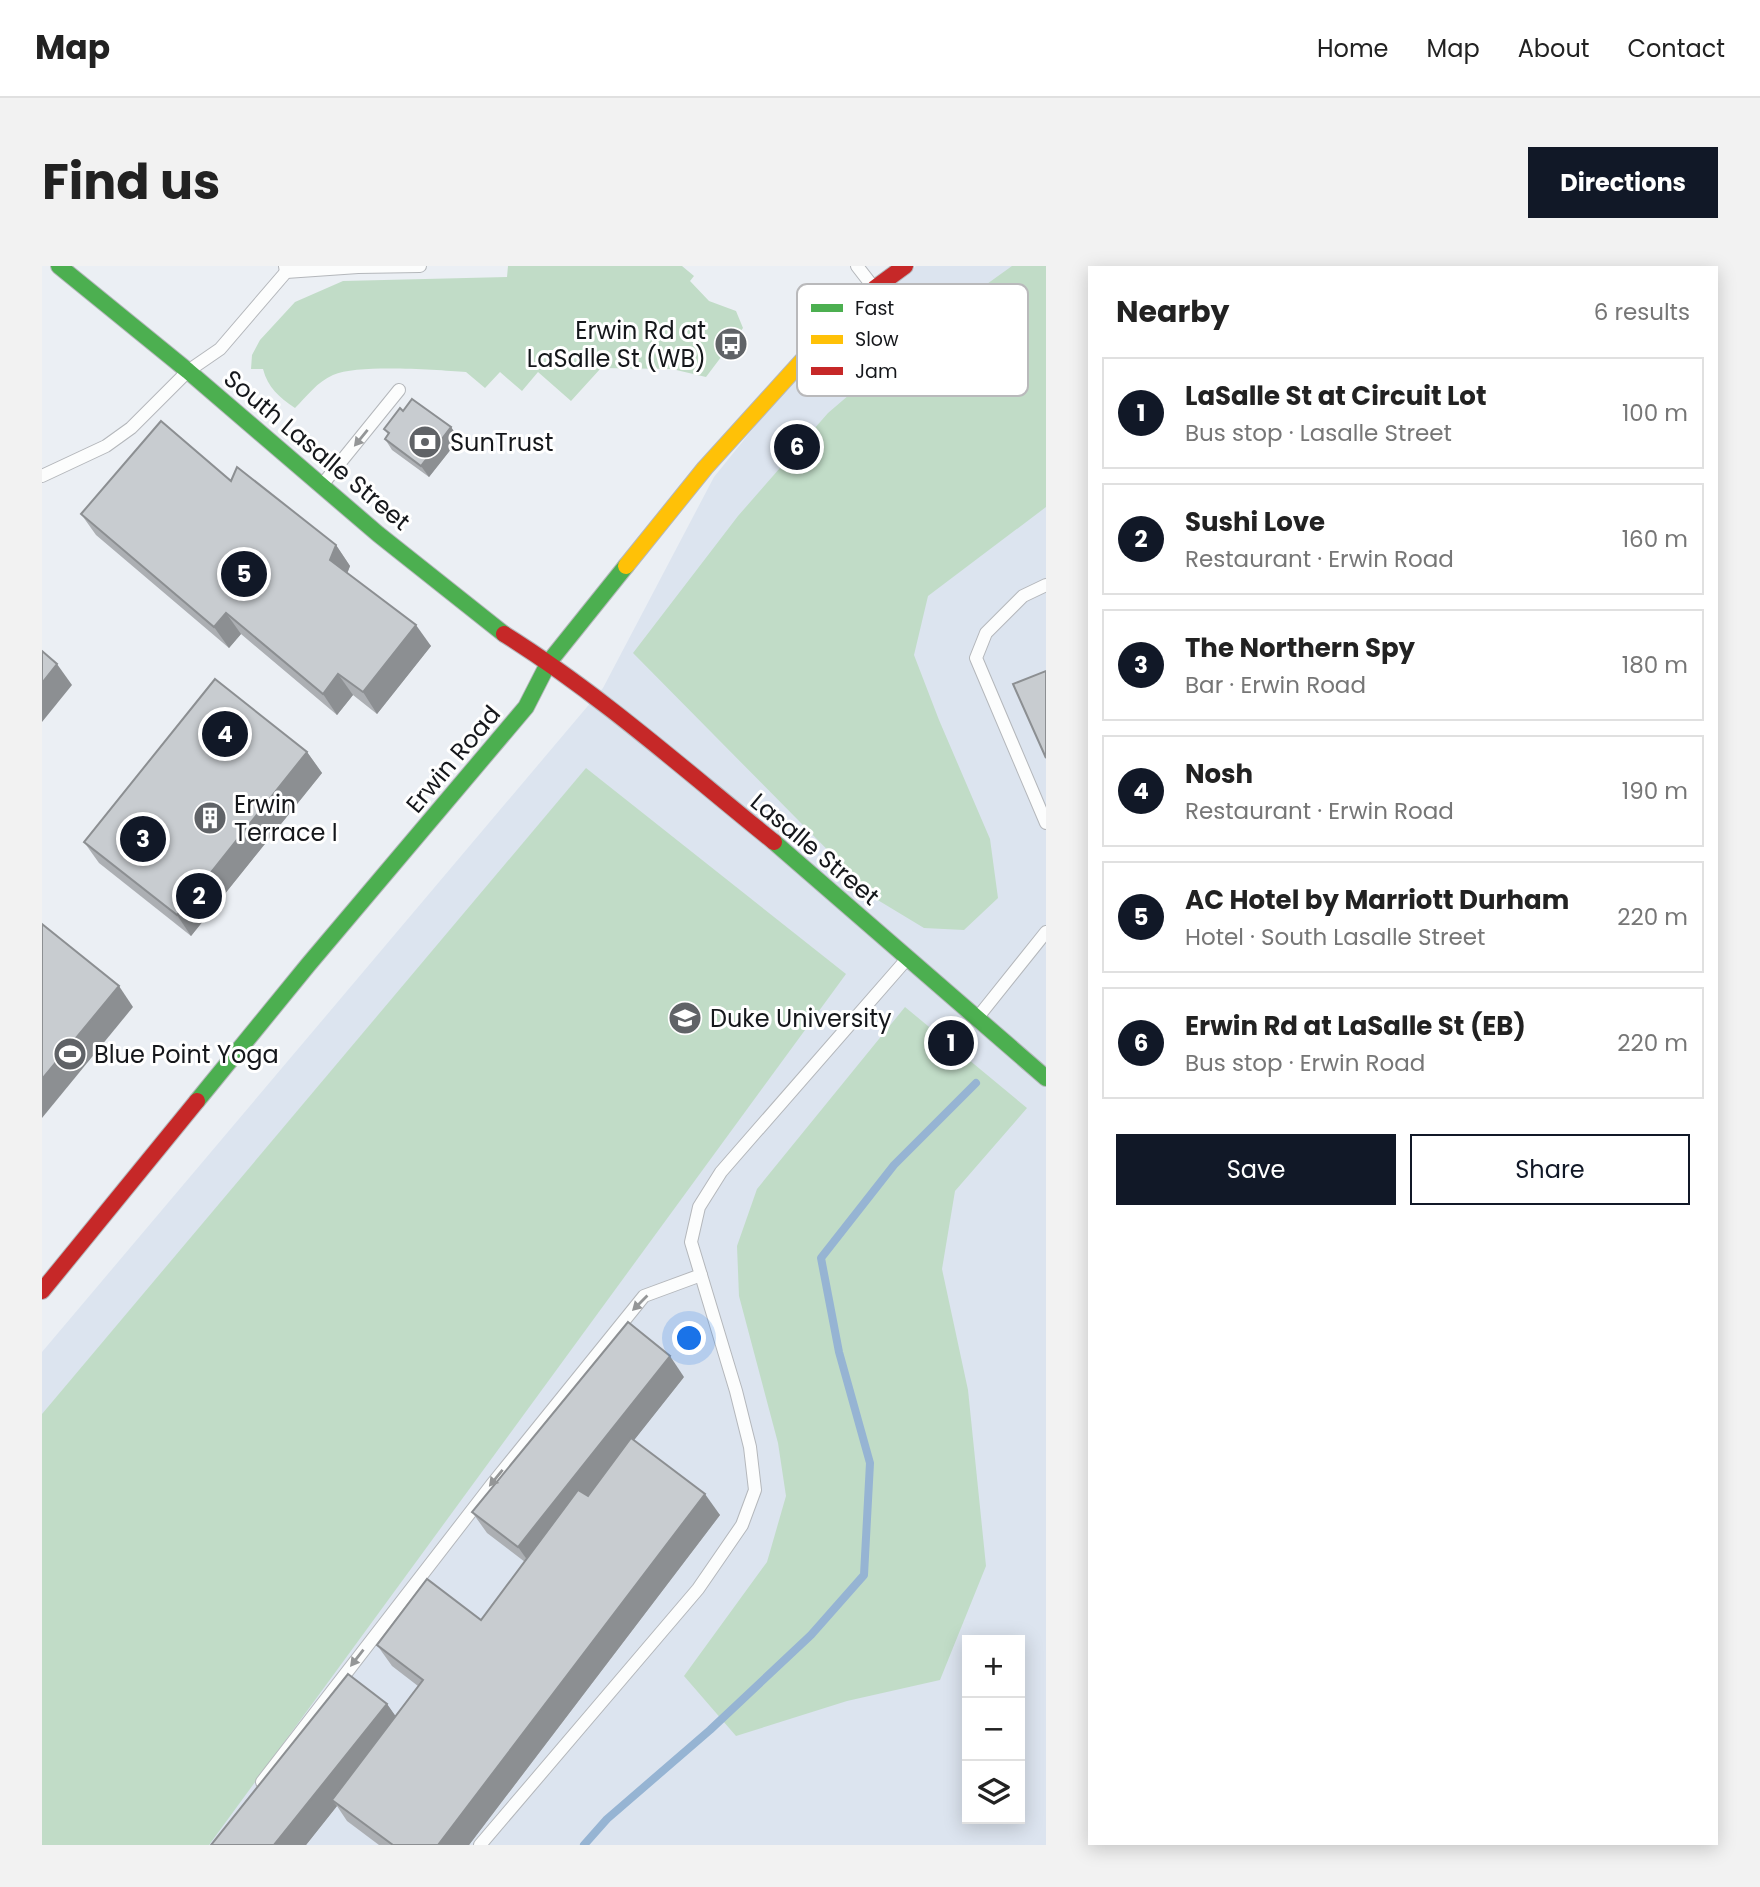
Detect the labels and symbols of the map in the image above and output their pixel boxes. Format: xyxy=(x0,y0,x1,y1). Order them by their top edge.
legend xyxy=(797,284,1028,396)
text: Fast xyxy=(855,295,894,322)
place label: Erwin Rd at LaSalle St (WB) xyxy=(527,314,706,375)
bus stop icon: Erwin Rd at LaSalle St (WB) xyxy=(712,325,750,363)
text: Slow xyxy=(855,326,899,353)
text: Jam xyxy=(855,358,897,385)
street label: South Lasalle Street xyxy=(217,362,417,538)
pin: 6 xyxy=(774,421,820,473)
bank icon: SunTrust xyxy=(406,423,444,461)
place label: SunTrust xyxy=(450,426,553,459)
one-way arrow xyxy=(354,429,369,447)
pin: 5 xyxy=(221,548,267,600)
street label: Erwin Road xyxy=(398,698,508,820)
pin: 4 xyxy=(202,708,248,760)
street label: Lasalle Street xyxy=(744,785,886,913)
place label: Erwin Terrace I xyxy=(234,788,338,849)
building icon: Erwin Terrace I xyxy=(191,799,229,837)
pin: 3 xyxy=(120,813,166,865)
pin: 2 xyxy=(176,870,222,922)
school or university icon: Duke University xyxy=(666,999,704,1037)
place label: Duke University xyxy=(710,1002,892,1035)
pin: 1 xyxy=(928,1017,974,1069)
sports icon: Blue Point Yoga xyxy=(51,1035,89,1073)
place label: Blue Point Yoga xyxy=(94,1038,279,1071)
one-way arrow xyxy=(631,1294,648,1311)
your location xyxy=(672,1321,706,1355)
one-way arrow xyxy=(489,1470,504,1487)
one-way arrow xyxy=(350,1649,364,1667)

